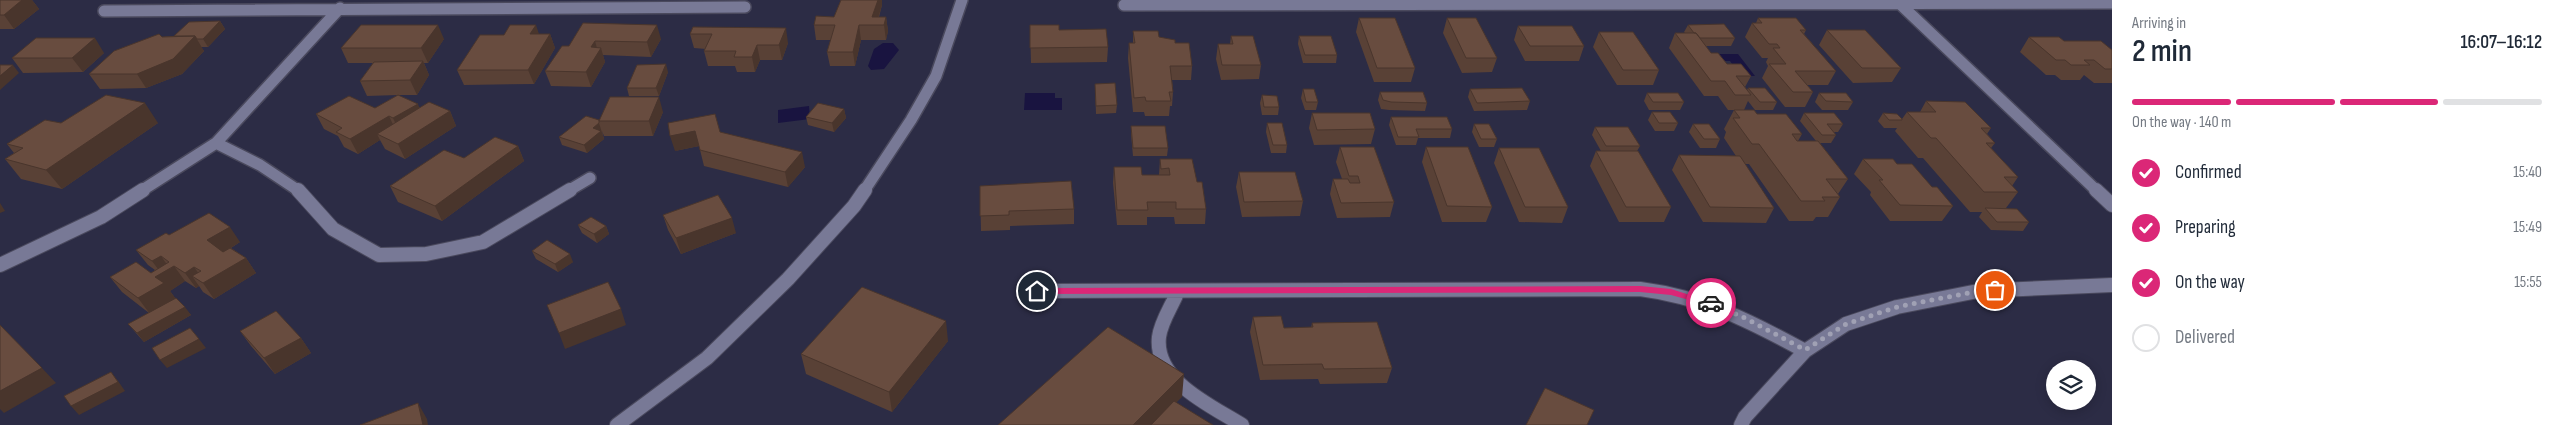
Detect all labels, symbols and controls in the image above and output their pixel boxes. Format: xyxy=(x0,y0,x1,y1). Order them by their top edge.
text: Arriving in xyxy=(2132,14,2186,33)
text: 16:07–16:12 xyxy=(2460,31,2542,54)
text: 2 min xyxy=(2132,32,2192,71)
text: On the way · 140 m xyxy=(2132,113,2231,132)
icon: check xyxy=(2132,159,2160,187)
text: Confirmed xyxy=(2175,161,2242,184)
text: 15:40 xyxy=(2513,163,2542,182)
icon: check xyxy=(2132,214,2160,242)
text: Preparing xyxy=(2175,216,2236,239)
text: 15:49 xyxy=(2513,218,2542,237)
pin xyxy=(1974,269,2016,311)
icon: check xyxy=(2132,269,2160,297)
pin xyxy=(1016,270,1058,312)
text: On the way xyxy=(2175,271,2245,294)
text: 15:55 xyxy=(2514,273,2542,292)
icon: bag xyxy=(1981,276,2009,304)
icon: home xyxy=(1023,277,1051,305)
courier xyxy=(1686,278,1736,328)
icon: car xyxy=(1697,289,1725,317)
text: Delivered xyxy=(2175,326,2235,349)
map controls xyxy=(2046,360,2096,410)
button: layers xyxy=(2046,360,2096,410)

